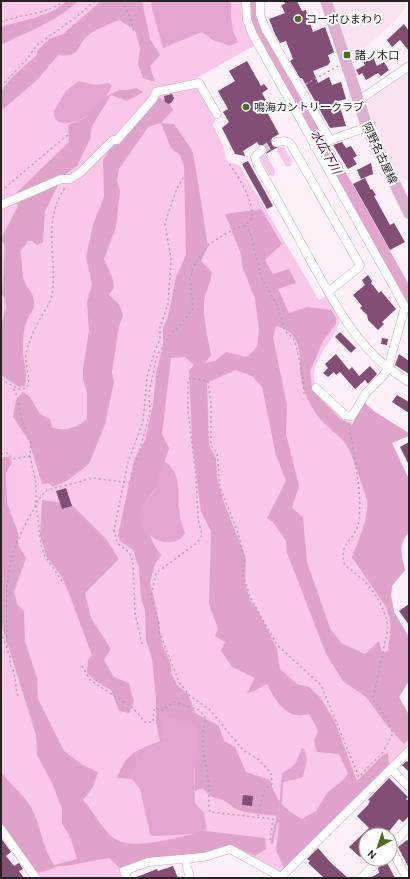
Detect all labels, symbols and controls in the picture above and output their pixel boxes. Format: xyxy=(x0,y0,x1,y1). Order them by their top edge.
place label: コーポひまわり xyxy=(306,13,383,26)
marker: コーポひまわり xyxy=(293,14,303,24)
place label: 諸ノ木口 xyxy=(355,49,399,62)
marker: 諸ノ木口 xyxy=(342,50,352,60)
place label: 鳴海カントリークラブ xyxy=(254,101,364,114)
marker: 鳴海カントリークラブ xyxy=(241,102,251,112)
street label: 阿野名古屋線 xyxy=(360,121,399,186)
water label: 水広下川 xyxy=(308,128,345,178)
north arrow xyxy=(358,827,398,867)
text: N xyxy=(365,847,379,862)

